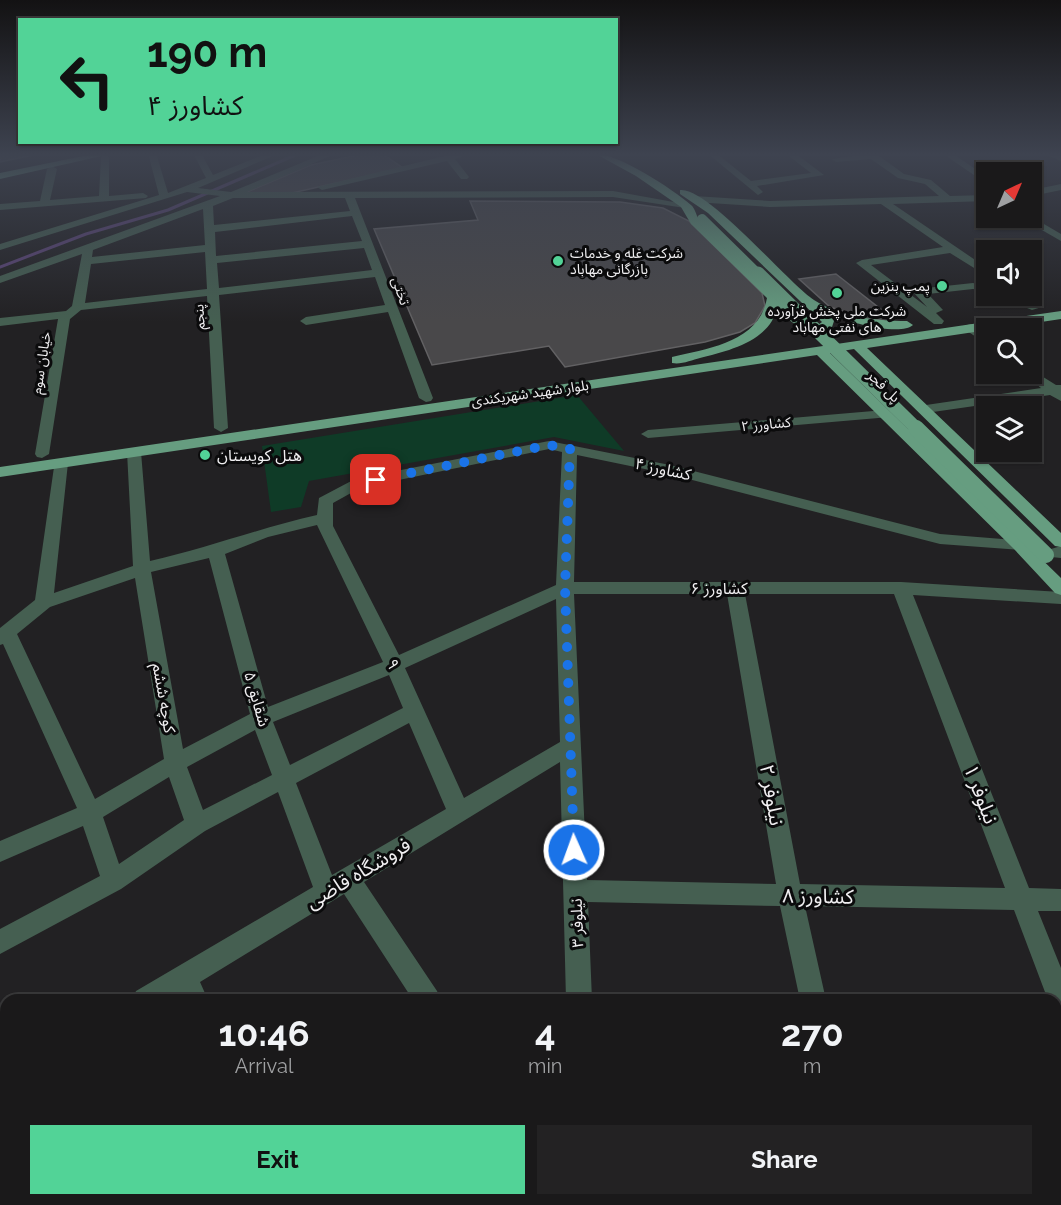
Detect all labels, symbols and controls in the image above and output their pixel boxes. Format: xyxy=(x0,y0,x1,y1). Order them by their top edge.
text: 190 m xyxy=(147,28,267,77)
icon: left xyxy=(48,42,126,120)
text: کشاورز ۴ xyxy=(147,90,243,121)
north arrow xyxy=(976,162,1042,228)
map controls xyxy=(976,162,1042,462)
button: sound xyxy=(976,240,1042,306)
place label: شرکت غله و خدمات بازرگانی مهاباد xyxy=(570,245,683,278)
marker: شرکت غله و خدمات بازرگانی مهاباد xyxy=(551,254,565,268)
street label: تختی xyxy=(388,275,413,307)
place label: پمپ بنزین xyxy=(871,278,930,296)
marker: پمپ بنزین xyxy=(935,279,949,293)
marker: شرکت ملی پخش فرآورده های نفتی مهاباد xyxy=(830,286,844,300)
place label: شرکت ملی پخش فرآورده های نفتی مهاباد xyxy=(768,303,906,336)
street label: پنجم xyxy=(190,304,211,330)
button: search xyxy=(976,318,1042,384)
street label: خیابان سوم xyxy=(28,331,57,396)
street label: پل فجر xyxy=(862,366,903,407)
street label: بلوار شهید شهریکندی xyxy=(470,377,590,410)
button: layers xyxy=(976,396,1042,462)
street label: کشاورز ۲ xyxy=(740,414,792,435)
place label: هتل کویستان xyxy=(217,446,302,465)
marker: هتل کویستان xyxy=(198,448,212,462)
pin xyxy=(350,454,401,505)
street label: کشاورز ۴ xyxy=(633,454,693,484)
icon: arrive xyxy=(359,463,392,496)
street label: کشاورز ۶ xyxy=(691,579,748,598)
street label: ۹ xyxy=(382,656,404,672)
street label: کوچه ششم xyxy=(146,662,180,735)
street label: شقایق ۵ xyxy=(239,669,274,729)
street label: نیلوفر ۱ xyxy=(959,761,1003,827)
street label: نیلوفر ۲ xyxy=(755,763,789,827)
position arrow xyxy=(542,818,606,882)
street label: فروشگاه قاضی xyxy=(301,832,415,914)
street label: کشاورز ۸ xyxy=(782,883,855,909)
street label: نیلوفر ۳ xyxy=(567,898,587,948)
text: 10:46 xyxy=(218,1012,310,1054)
text: 4 xyxy=(535,1012,556,1054)
text: 270 xyxy=(781,1012,844,1054)
text: Arrival xyxy=(235,1054,293,1078)
text: min xyxy=(528,1054,562,1078)
text: m xyxy=(803,1054,821,1078)
button: Exit xyxy=(30,1125,525,1194)
button: Share xyxy=(537,1125,1032,1194)

